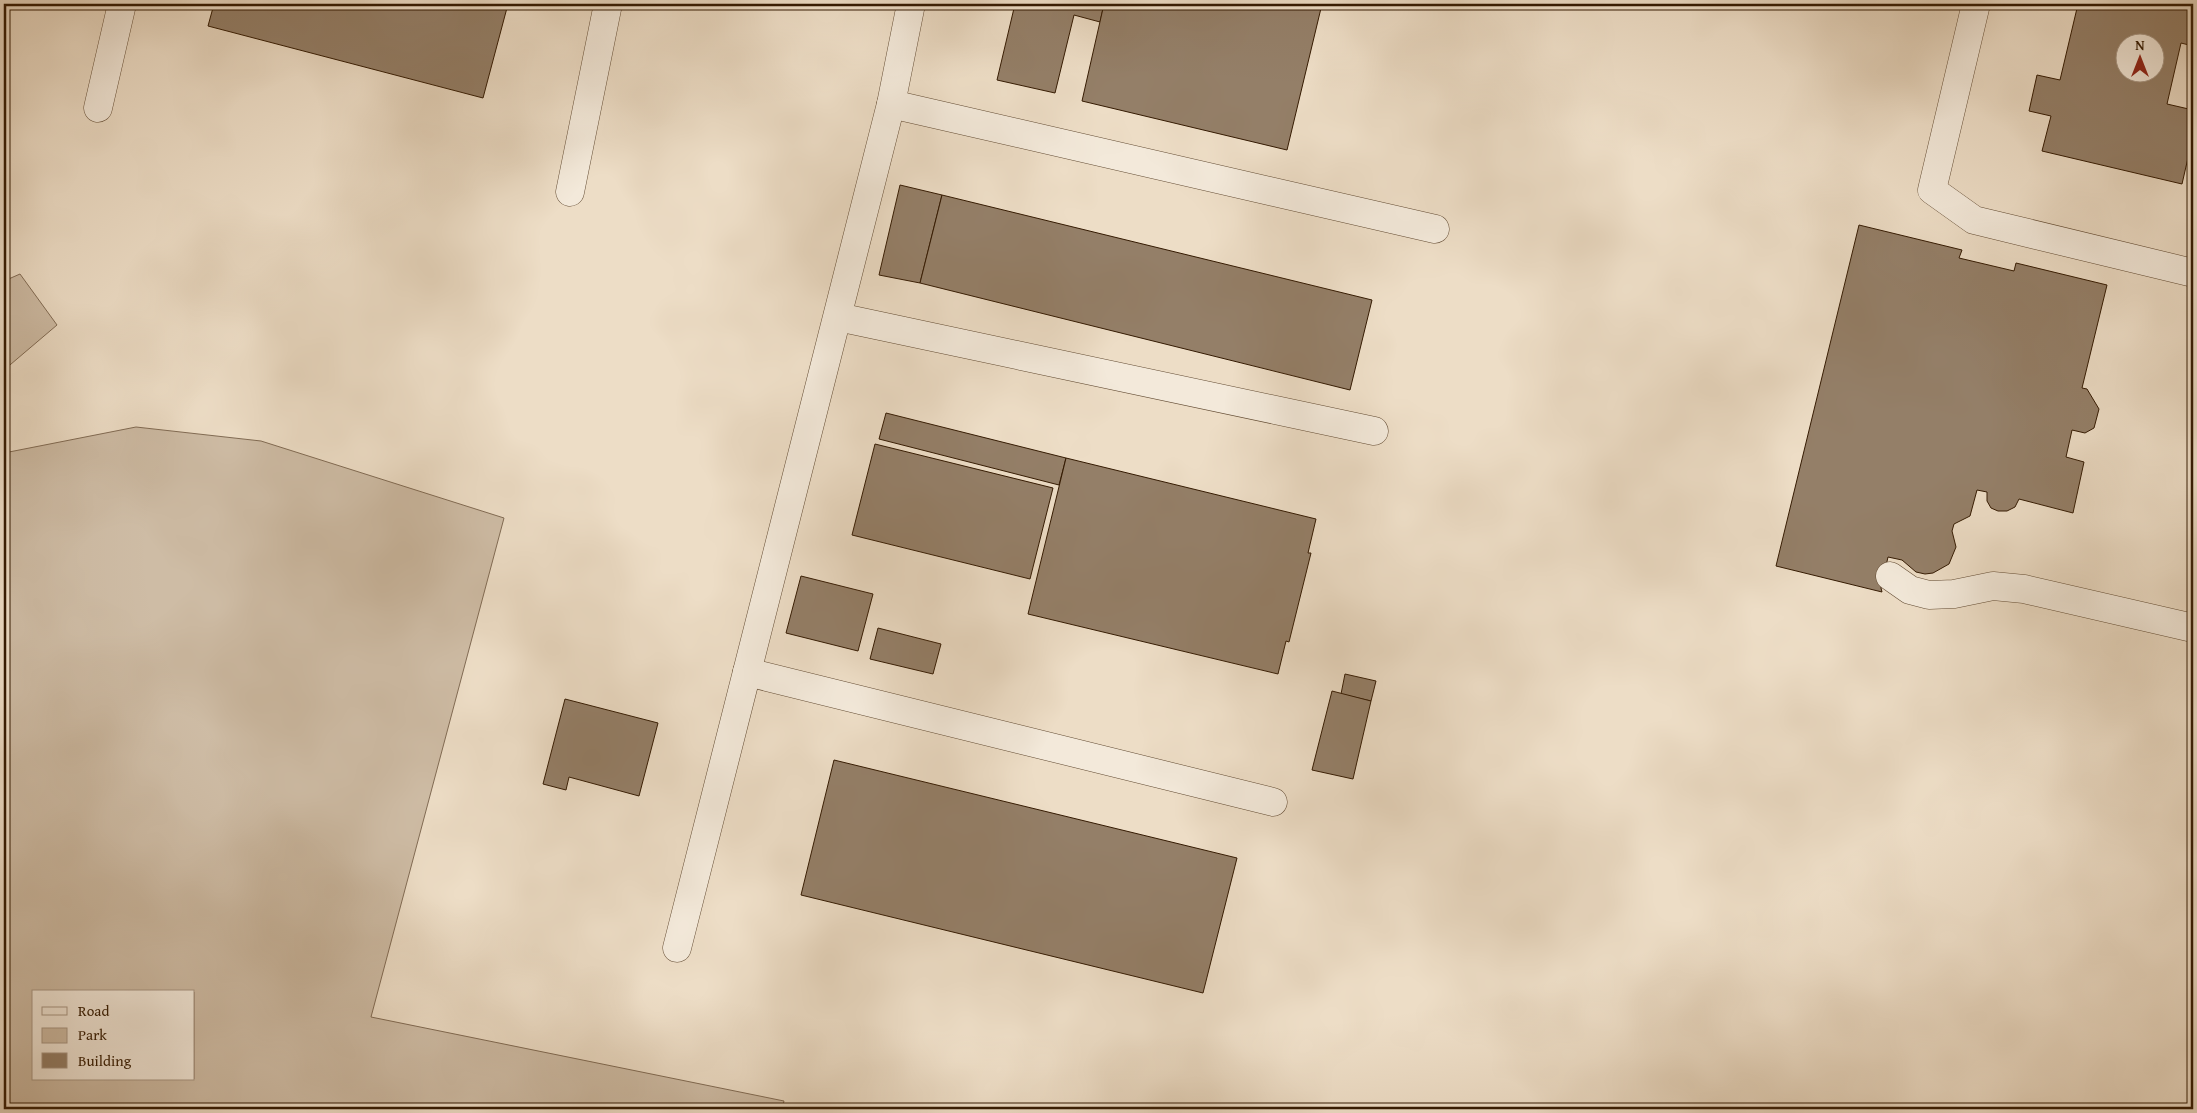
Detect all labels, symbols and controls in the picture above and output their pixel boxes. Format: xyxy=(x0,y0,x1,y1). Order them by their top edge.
north arrow xyxy=(2114,32,2164,82)
text: N xyxy=(2135,35,2145,55)
legend xyxy=(32,990,195,1080)
text: Road xyxy=(78,1000,109,1021)
text: Park xyxy=(78,1024,107,1045)
text: Building xyxy=(78,1050,132,1071)

